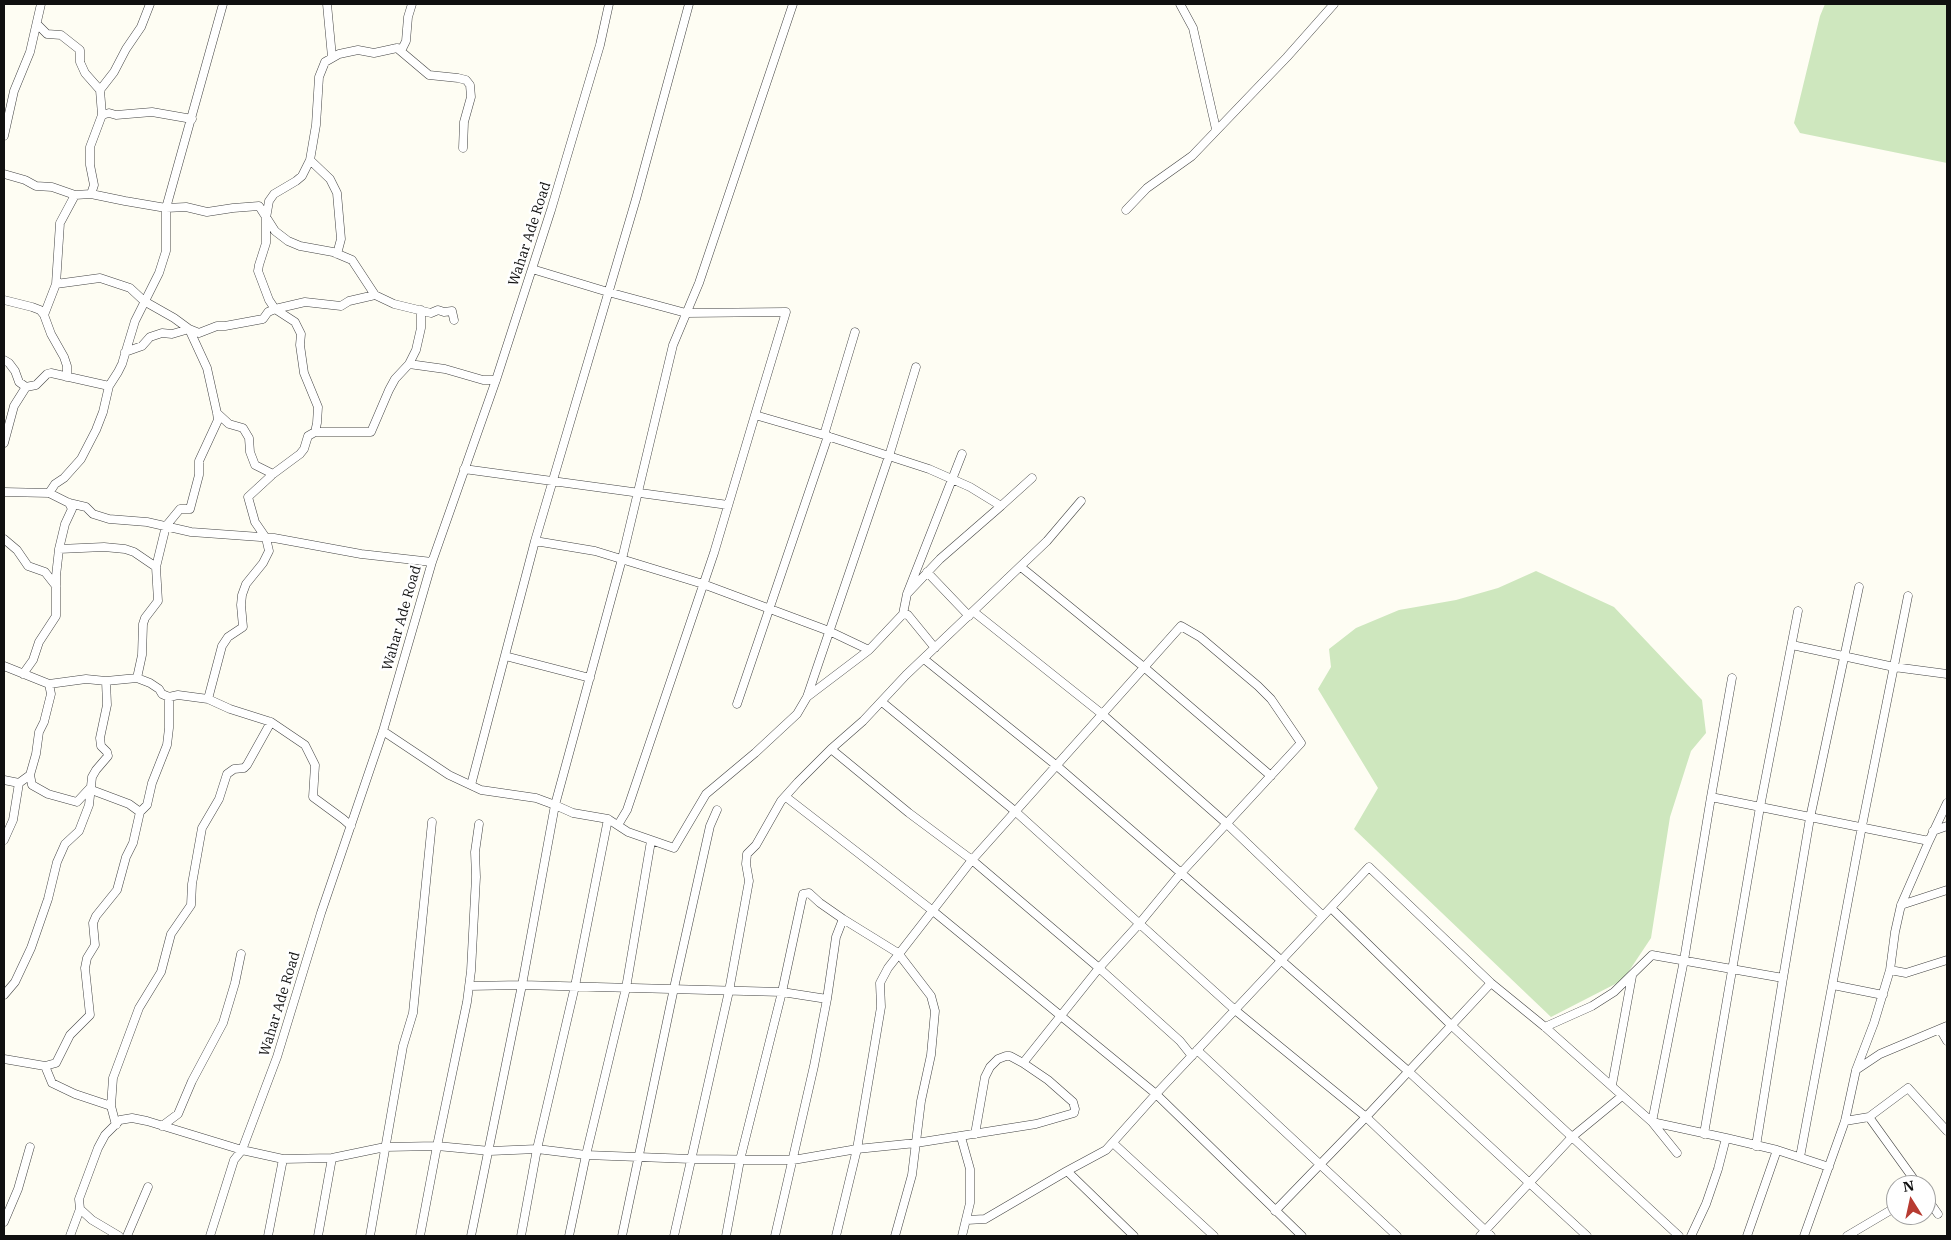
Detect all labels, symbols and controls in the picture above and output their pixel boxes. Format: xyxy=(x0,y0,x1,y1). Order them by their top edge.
street label: Wahar Ade Road xyxy=(505,180,555,288)
street label: Wahar Ade Road xyxy=(379,564,425,672)
street label: Wahar Ade Road xyxy=(256,950,304,1058)
north arrow xyxy=(1886,1175,1936,1225)
text: N xyxy=(1902,1176,1916,1196)

